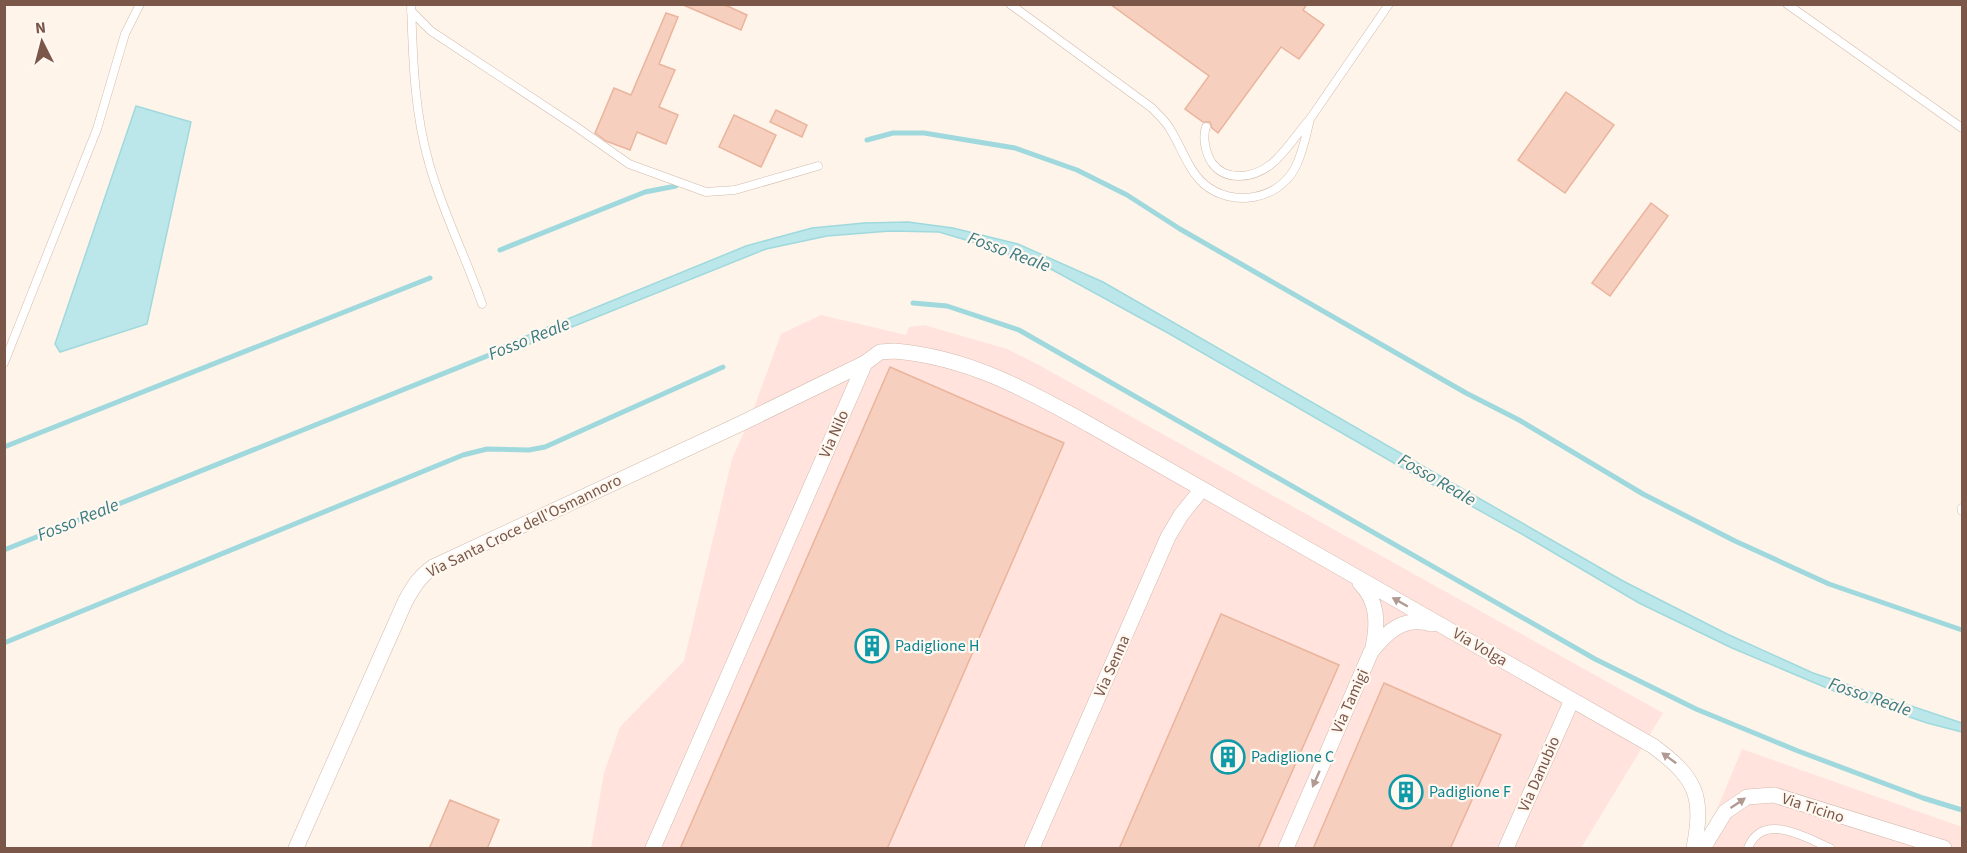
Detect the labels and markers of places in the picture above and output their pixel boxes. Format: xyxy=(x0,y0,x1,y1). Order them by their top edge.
building icon: Padiglione H xyxy=(854,628,890,664)
place label: Padiglione H xyxy=(895,635,979,657)
building icon: Padiglione C xyxy=(1210,739,1246,775)
place label: Padiglione C xyxy=(1251,746,1334,768)
building icon: Padiglione F xyxy=(1388,774,1424,810)
place label: Padiglione F xyxy=(1429,781,1511,803)

